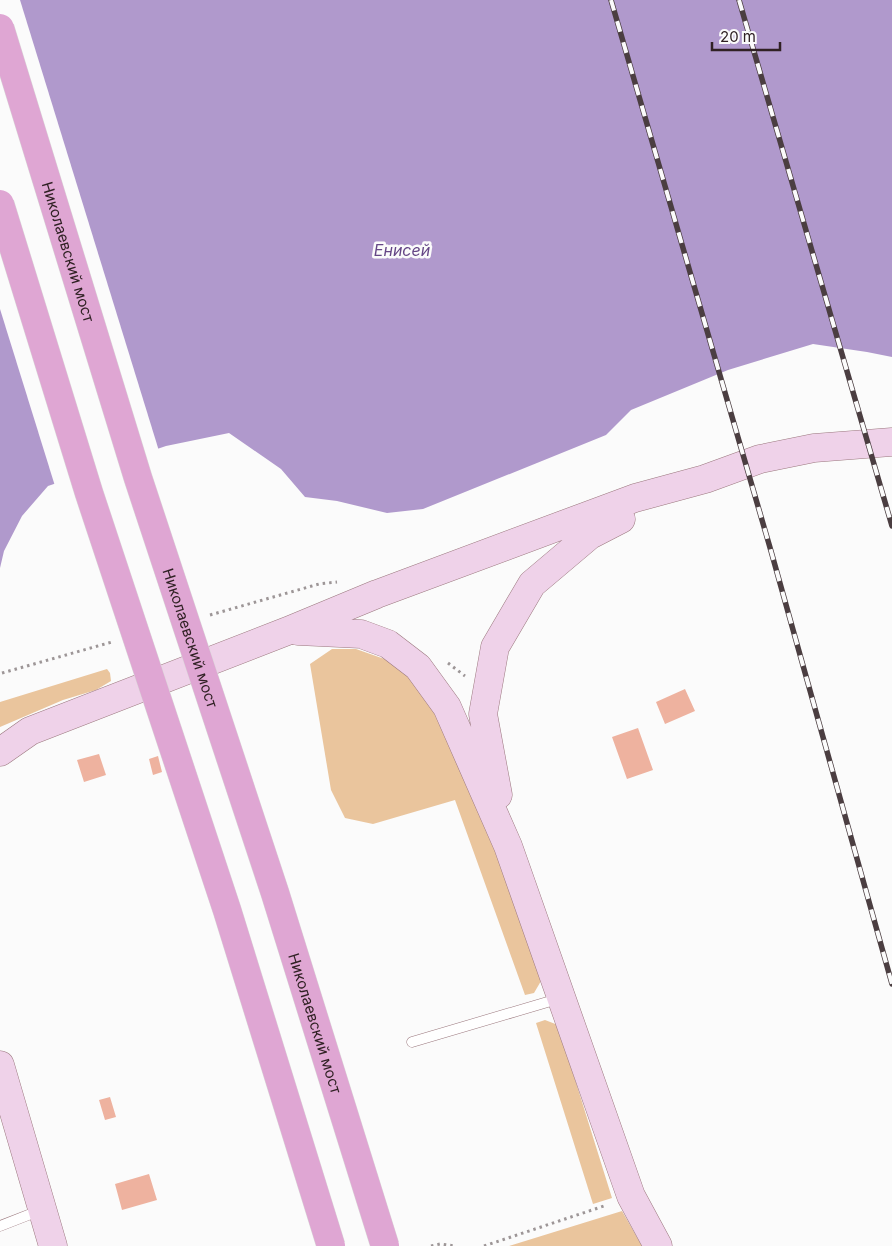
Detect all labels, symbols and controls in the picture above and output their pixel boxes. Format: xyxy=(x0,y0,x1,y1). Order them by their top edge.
scale bar xyxy=(712,20,780,52)
text: 20 m xyxy=(720,27,756,46)
street label: Николаевский мост xyxy=(38,179,99,324)
water label: Енисей xyxy=(374,240,430,260)
street label: Николаевский мост xyxy=(159,566,223,710)
street label: Николаевский мост xyxy=(285,951,346,1096)

